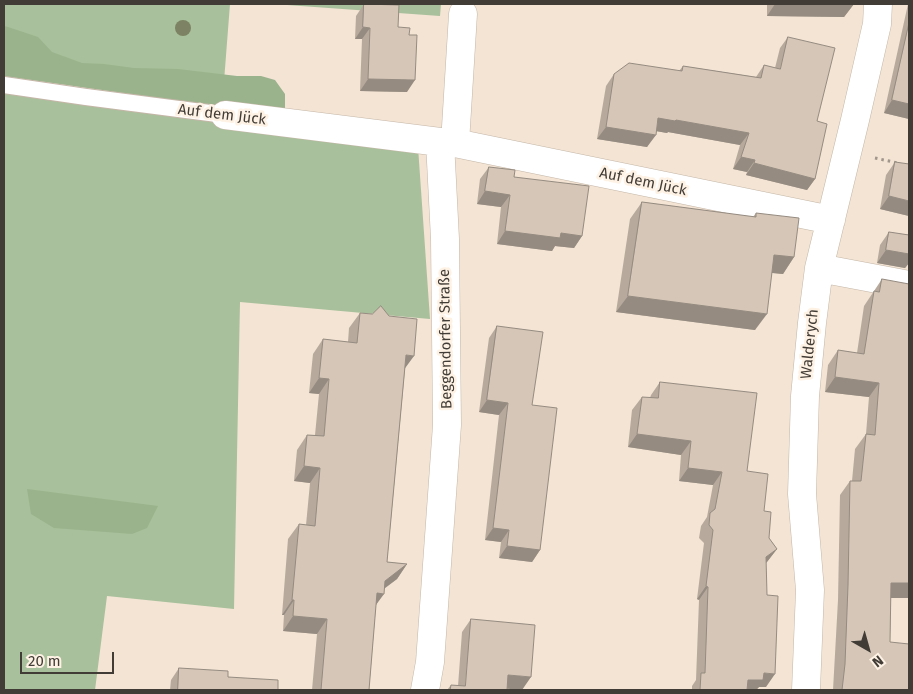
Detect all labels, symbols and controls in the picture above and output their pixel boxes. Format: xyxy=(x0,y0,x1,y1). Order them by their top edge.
street label: Auf dem Jück xyxy=(177,101,267,129)
street label: Auf dem Jück xyxy=(598,164,688,200)
street label: Beggendorfer Straße xyxy=(436,269,456,409)
street label: Walderych xyxy=(797,308,823,380)
north arrow xyxy=(843,624,893,674)
scale bar xyxy=(22,642,116,674)
text: 20 m xyxy=(28,652,61,670)
text: N xyxy=(869,652,886,671)

